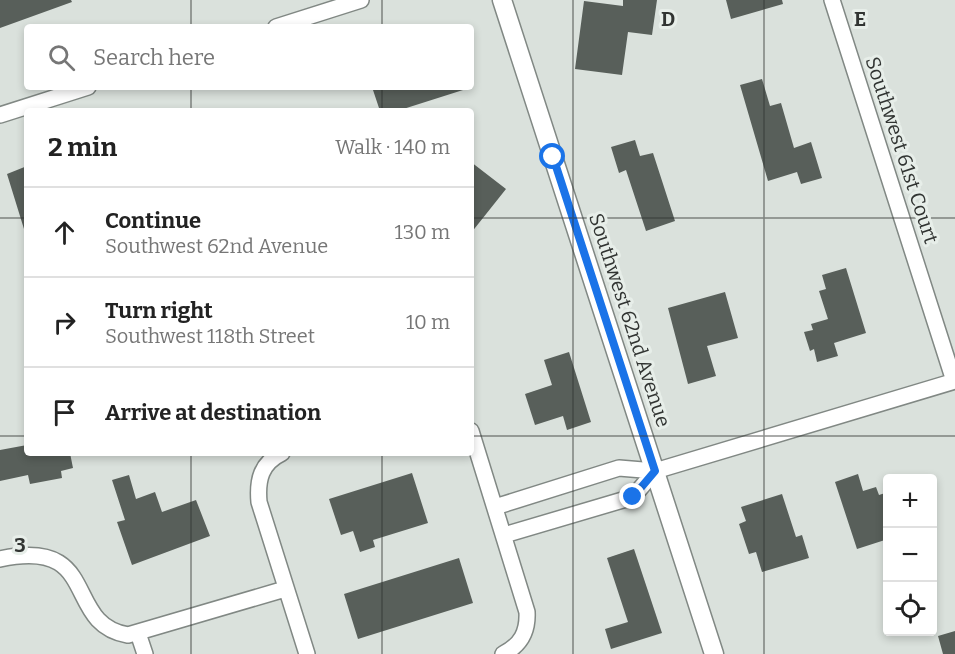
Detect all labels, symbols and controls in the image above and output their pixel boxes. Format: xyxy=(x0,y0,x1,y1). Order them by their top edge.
text: D xyxy=(661,7,675,31)
text: E xyxy=(854,7,866,31)
search box xyxy=(24,24,474,90)
icon: search xyxy=(45,41,78,74)
text: Search here xyxy=(93,44,215,71)
street label: Southwest 61st Court xyxy=(860,54,944,246)
text: 2 min xyxy=(48,132,117,163)
text: Walk · 140 m xyxy=(335,135,450,159)
route start xyxy=(539,143,565,169)
text: Continue xyxy=(105,207,201,234)
street label: Southwest 62nd Avenue xyxy=(584,210,676,430)
icon: ahead xyxy=(48,216,81,249)
text: 130 m xyxy=(395,220,450,244)
text: Southwest 62nd Avenue xyxy=(105,234,328,258)
text: Turn right xyxy=(105,297,213,324)
icon: right xyxy=(48,306,81,339)
text: 10 m xyxy=(406,310,450,334)
text: Southwest 118th Street xyxy=(105,324,315,348)
icon: arrive xyxy=(48,396,81,429)
text: Arrive at destination xyxy=(105,399,321,426)
map controls xyxy=(883,474,937,636)
button: + xyxy=(883,474,937,528)
route end xyxy=(619,483,645,509)
button: − xyxy=(883,528,937,582)
text: 3 xyxy=(14,533,26,557)
button: locate xyxy=(883,582,937,636)

